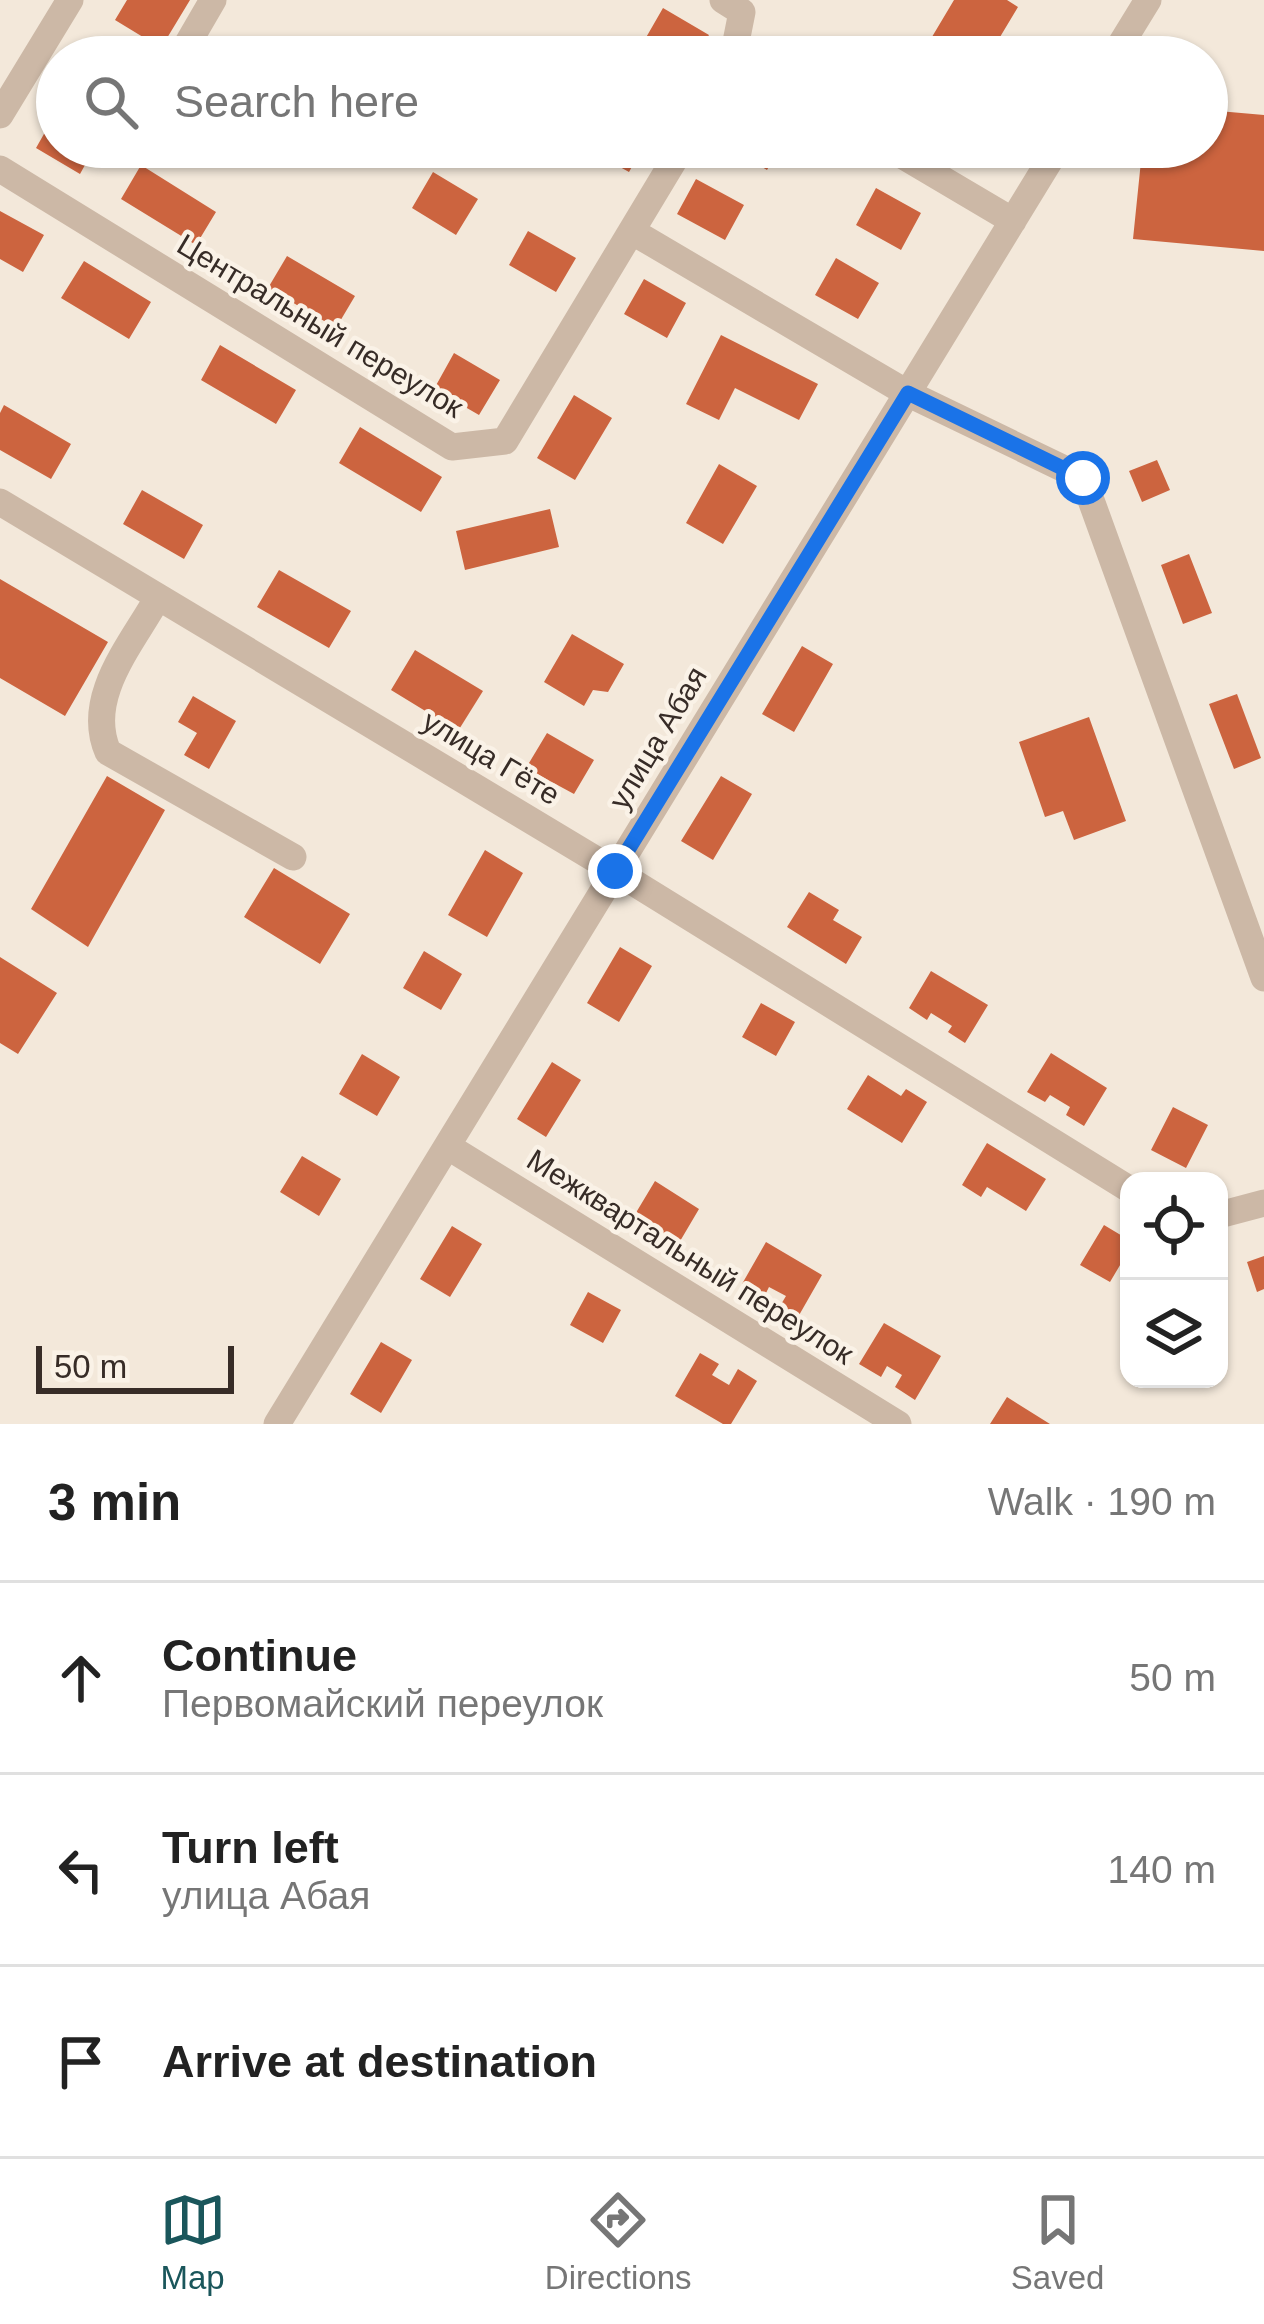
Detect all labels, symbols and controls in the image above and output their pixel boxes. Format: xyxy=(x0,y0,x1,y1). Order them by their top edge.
search box xyxy=(36,36,1228,168)
icon: search xyxy=(78,69,144,135)
text: Search here xyxy=(174,76,419,127)
street label: Центральный переулок xyxy=(172,227,470,424)
route start xyxy=(1056,451,1110,505)
street label: улица Абая xyxy=(602,661,713,815)
street label: улица Гёте xyxy=(417,704,566,811)
route end xyxy=(588,844,642,898)
street label: Межквартальный переулок xyxy=(521,1143,860,1371)
map controls xyxy=(1120,1172,1228,1388)
button: locate xyxy=(1120,1172,1228,1280)
button: layers xyxy=(1120,1280,1228,1388)
scale bar xyxy=(36,1340,234,1393)
text: 50 m xyxy=(54,1348,127,1385)
text: 3 min xyxy=(48,1474,181,1531)
text: Walk · 190 m xyxy=(988,1480,1216,1523)
text: Continue xyxy=(162,1630,357,1681)
icon: ahead xyxy=(48,1645,114,1711)
text: 50 m xyxy=(1129,1656,1216,1699)
text: Первомайский переулок xyxy=(162,1682,603,1725)
text: Turn left xyxy=(162,1822,339,1873)
icon: left xyxy=(48,1837,114,1903)
text: 140 m xyxy=(1108,1848,1216,1891)
text: улица Абая xyxy=(162,1874,370,1917)
icon: arrive xyxy=(48,2029,114,2095)
text: Arrive at destination xyxy=(162,2036,597,2087)
tab: Map xyxy=(160,2187,226,2297)
tab: Directions xyxy=(545,2187,692,2297)
tab: Saved xyxy=(1011,2187,1104,2297)

